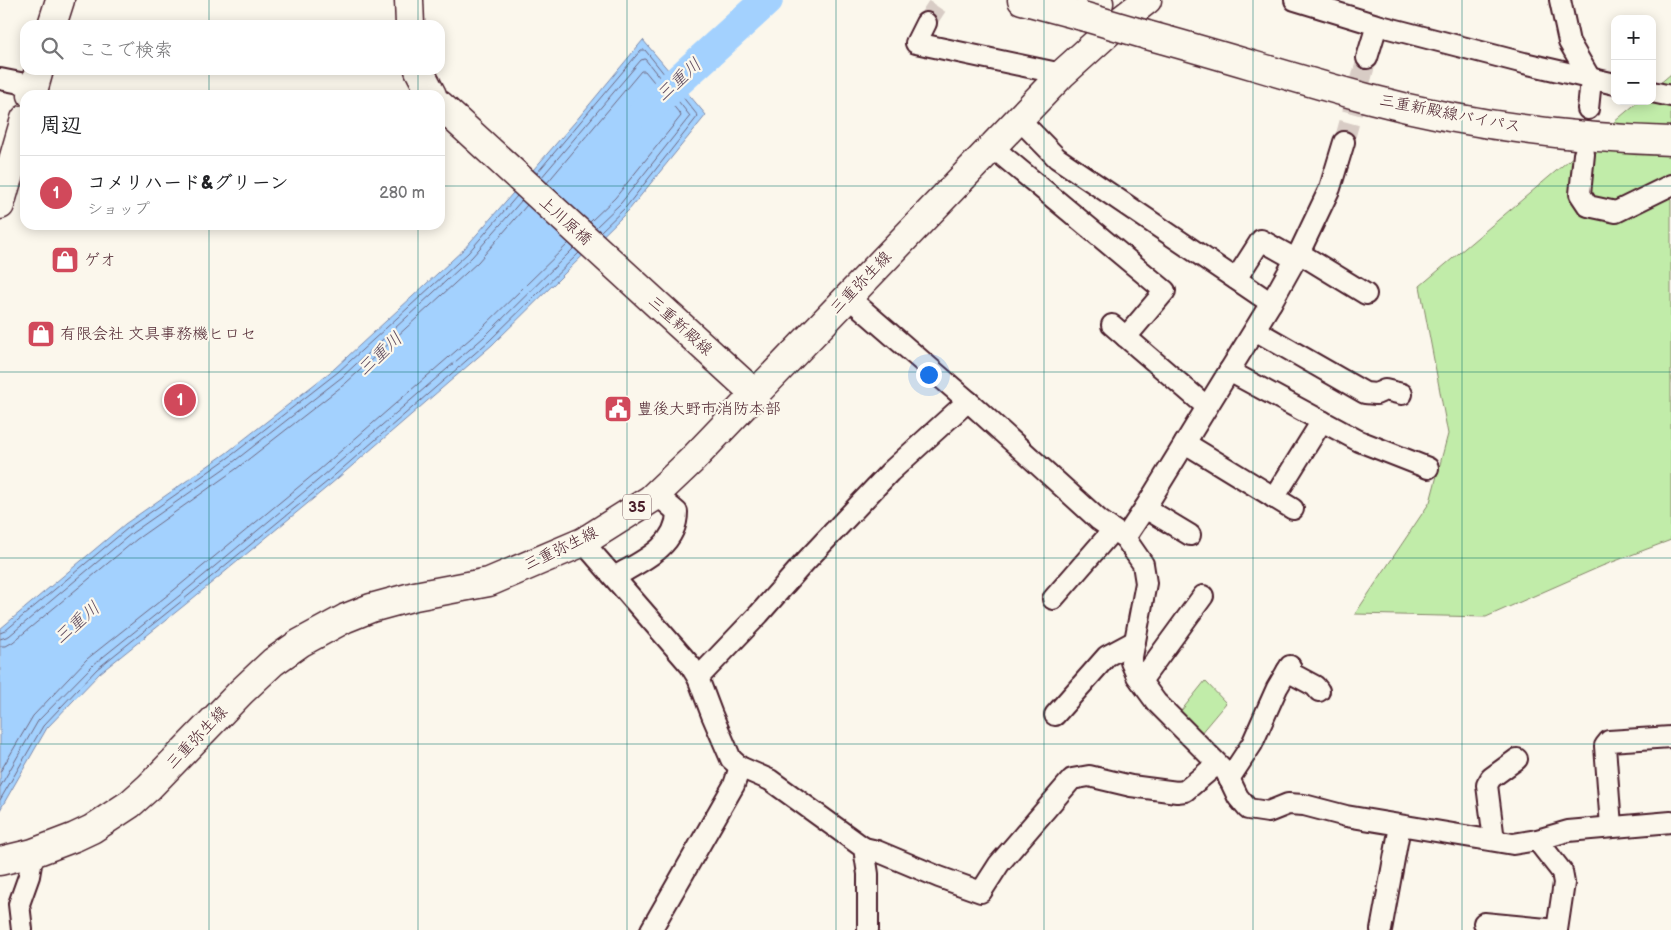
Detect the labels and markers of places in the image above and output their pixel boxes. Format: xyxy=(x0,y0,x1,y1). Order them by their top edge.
shop icon: ゲオ xyxy=(50,245,80,275)
place label: ゲオ xyxy=(84,251,116,270)
shop icon: 有限会社 文具事務機ヒロセ xyxy=(26,319,56,349)
place label: 有限会社 文具事務機ヒロセ xyxy=(60,325,256,344)
pin: 1 xyxy=(164,381,196,419)
public building icon: 豊後大野市消防本部 xyxy=(603,394,633,424)
place label: 豊後大野市消防本部 xyxy=(637,400,781,419)

